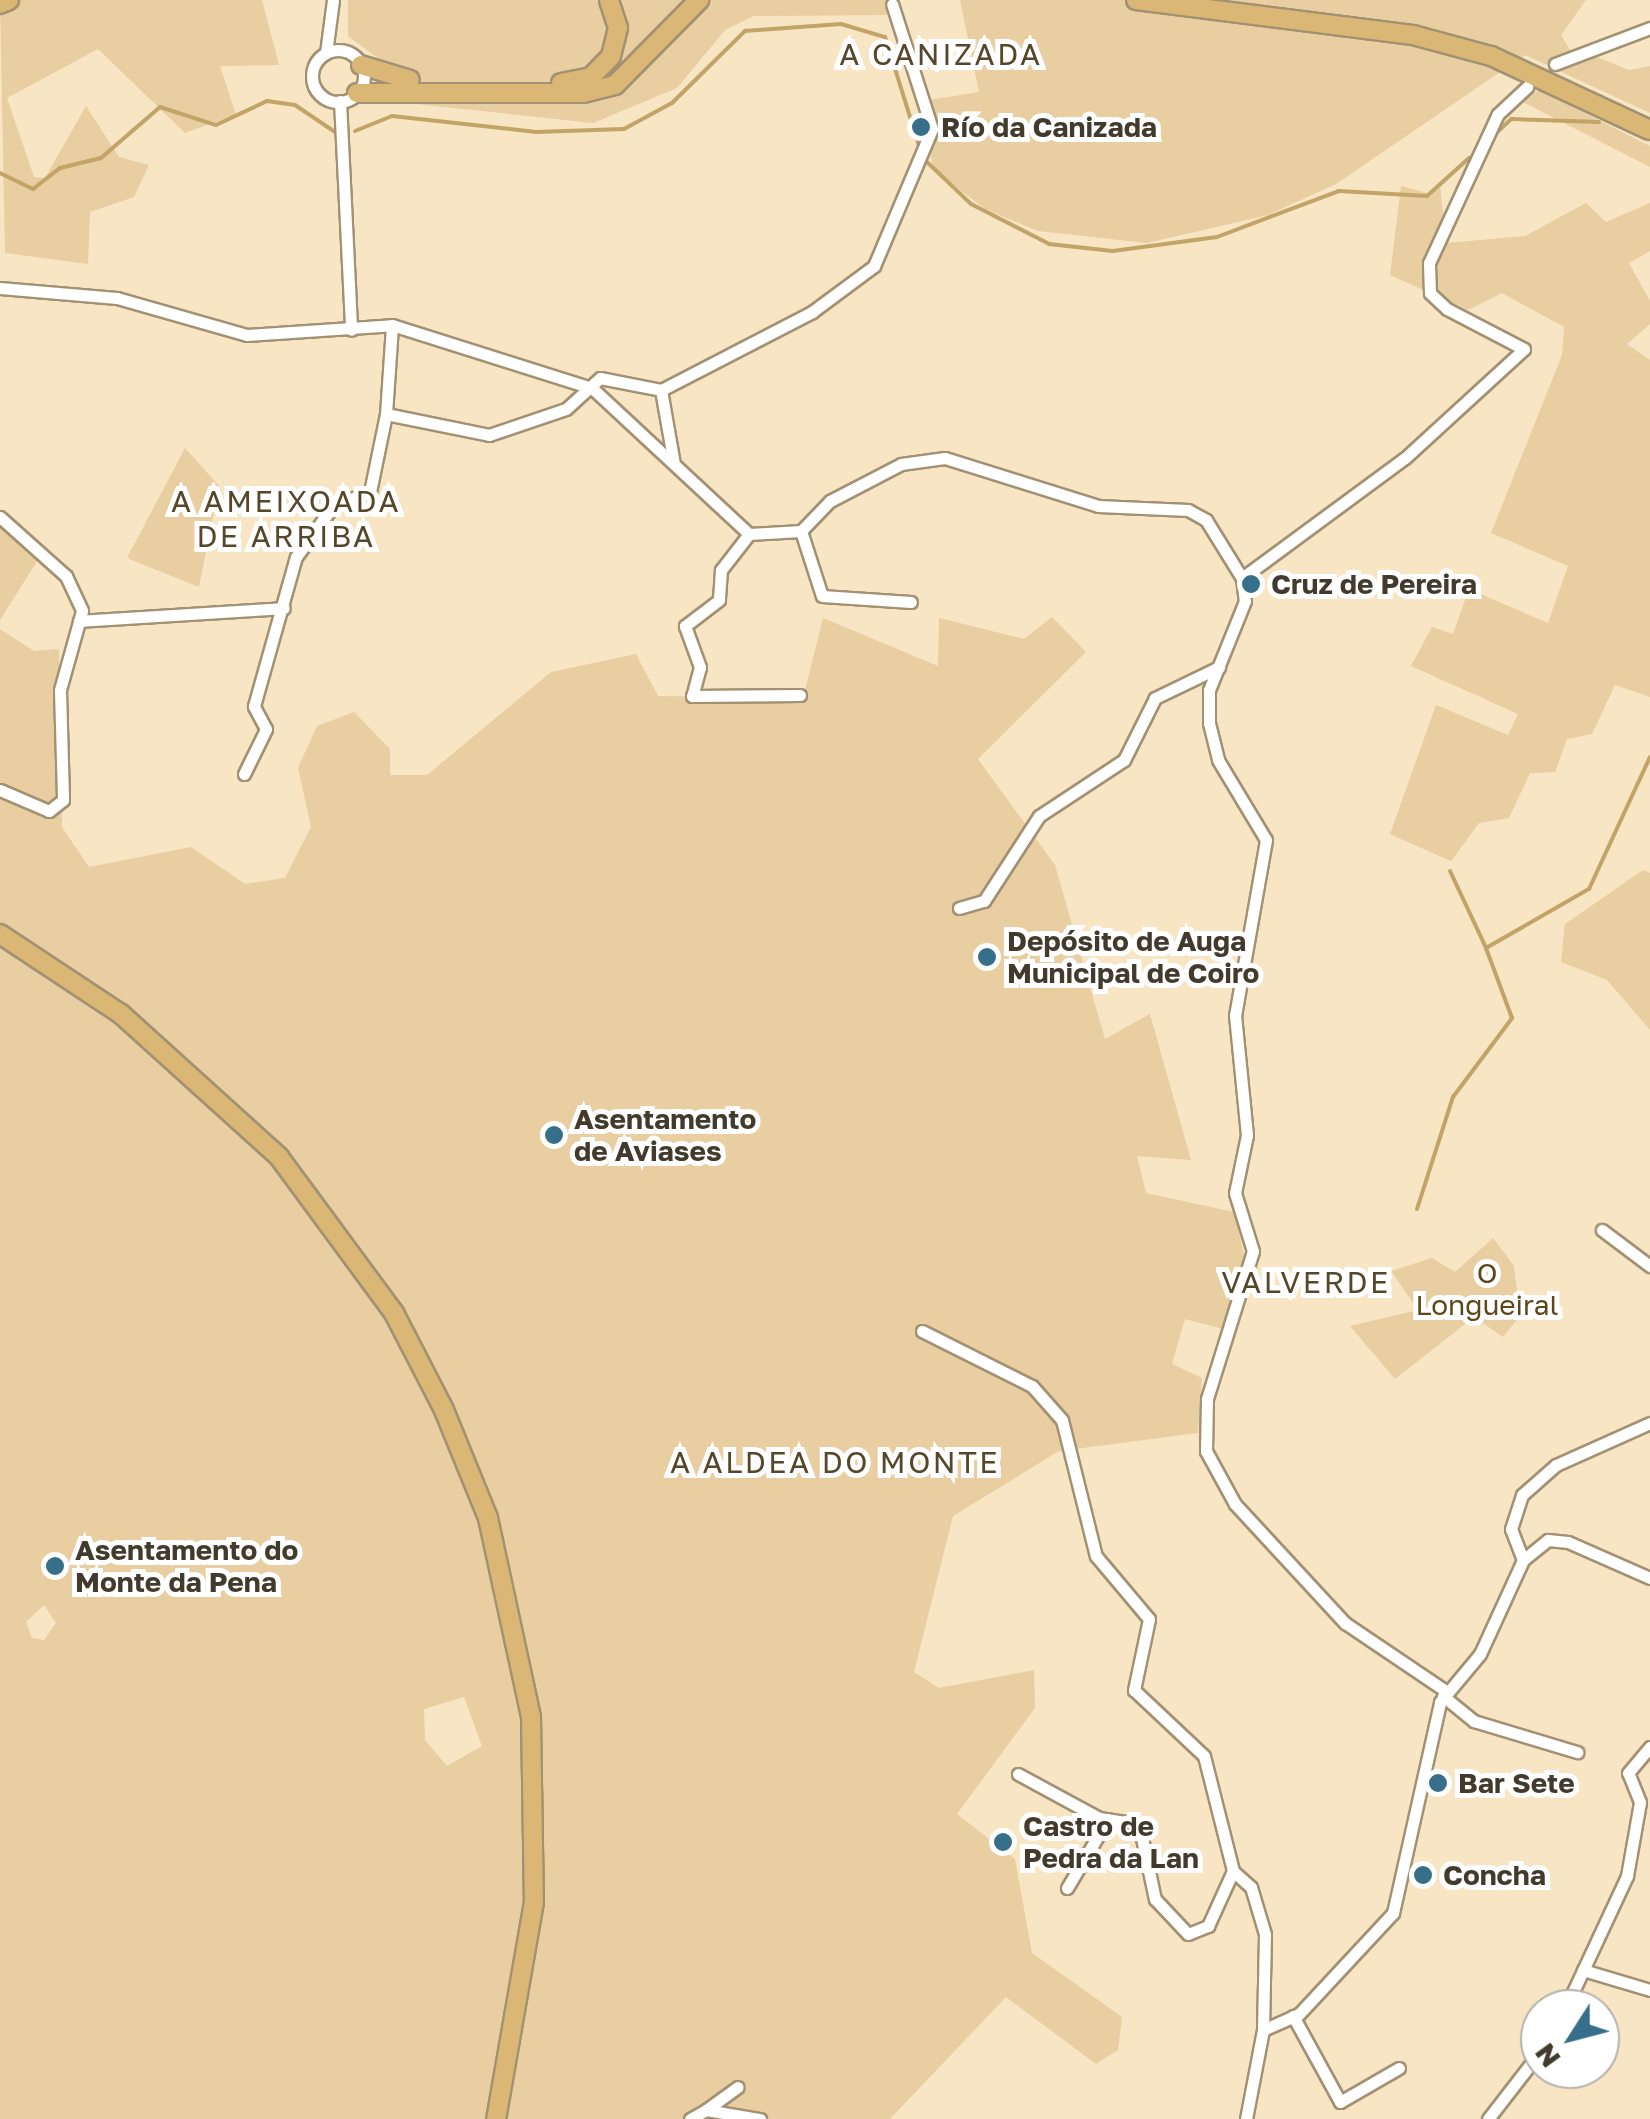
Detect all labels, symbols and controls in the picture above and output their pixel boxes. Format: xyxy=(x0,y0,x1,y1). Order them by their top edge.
district label: A CANIZADA xyxy=(839,36,1043,72)
place label: Río da Canizada xyxy=(941,110,1157,144)
marker: Río da Canizada xyxy=(910,116,932,138)
district label: A AMEIXOADA DE ARRIBA xyxy=(171,483,401,554)
place label: Cruz de Pereira xyxy=(1271,567,1477,601)
marker: Cruz de Pereira xyxy=(1240,573,1262,595)
place label: Depósito de Auga Municipal de Coiro xyxy=(1007,924,1259,990)
marker: Depósito de Auga Municipal de Coiro xyxy=(976,946,998,968)
place label: Asentamento de Aviases xyxy=(574,1102,756,1168)
marker: Asentamento de Aviases xyxy=(543,1124,565,1146)
park label: O Longueiral xyxy=(1415,1256,1559,1322)
district label: VALVERDE xyxy=(1221,1264,1391,1300)
district label: A ALDEA DO MONTE xyxy=(670,1444,1000,1480)
place label: Asentamento do Monte da Pena xyxy=(75,1533,298,1599)
marker: Asentamento do Monte da Pena xyxy=(44,1555,66,1577)
place label: Bar Sete xyxy=(1458,1766,1575,1800)
marker: Bar Sete xyxy=(1427,1772,1449,1794)
place label: Castro de Pedra da Lan xyxy=(1023,1809,1199,1875)
marker: Castro de Pedra da Lan xyxy=(992,1831,1014,1853)
place label: Concha xyxy=(1443,1858,1546,1892)
marker: Concha xyxy=(1412,1864,1434,1886)
north arrow xyxy=(1520,1989,1620,2089)
text: N xyxy=(1527,2037,1567,2074)

